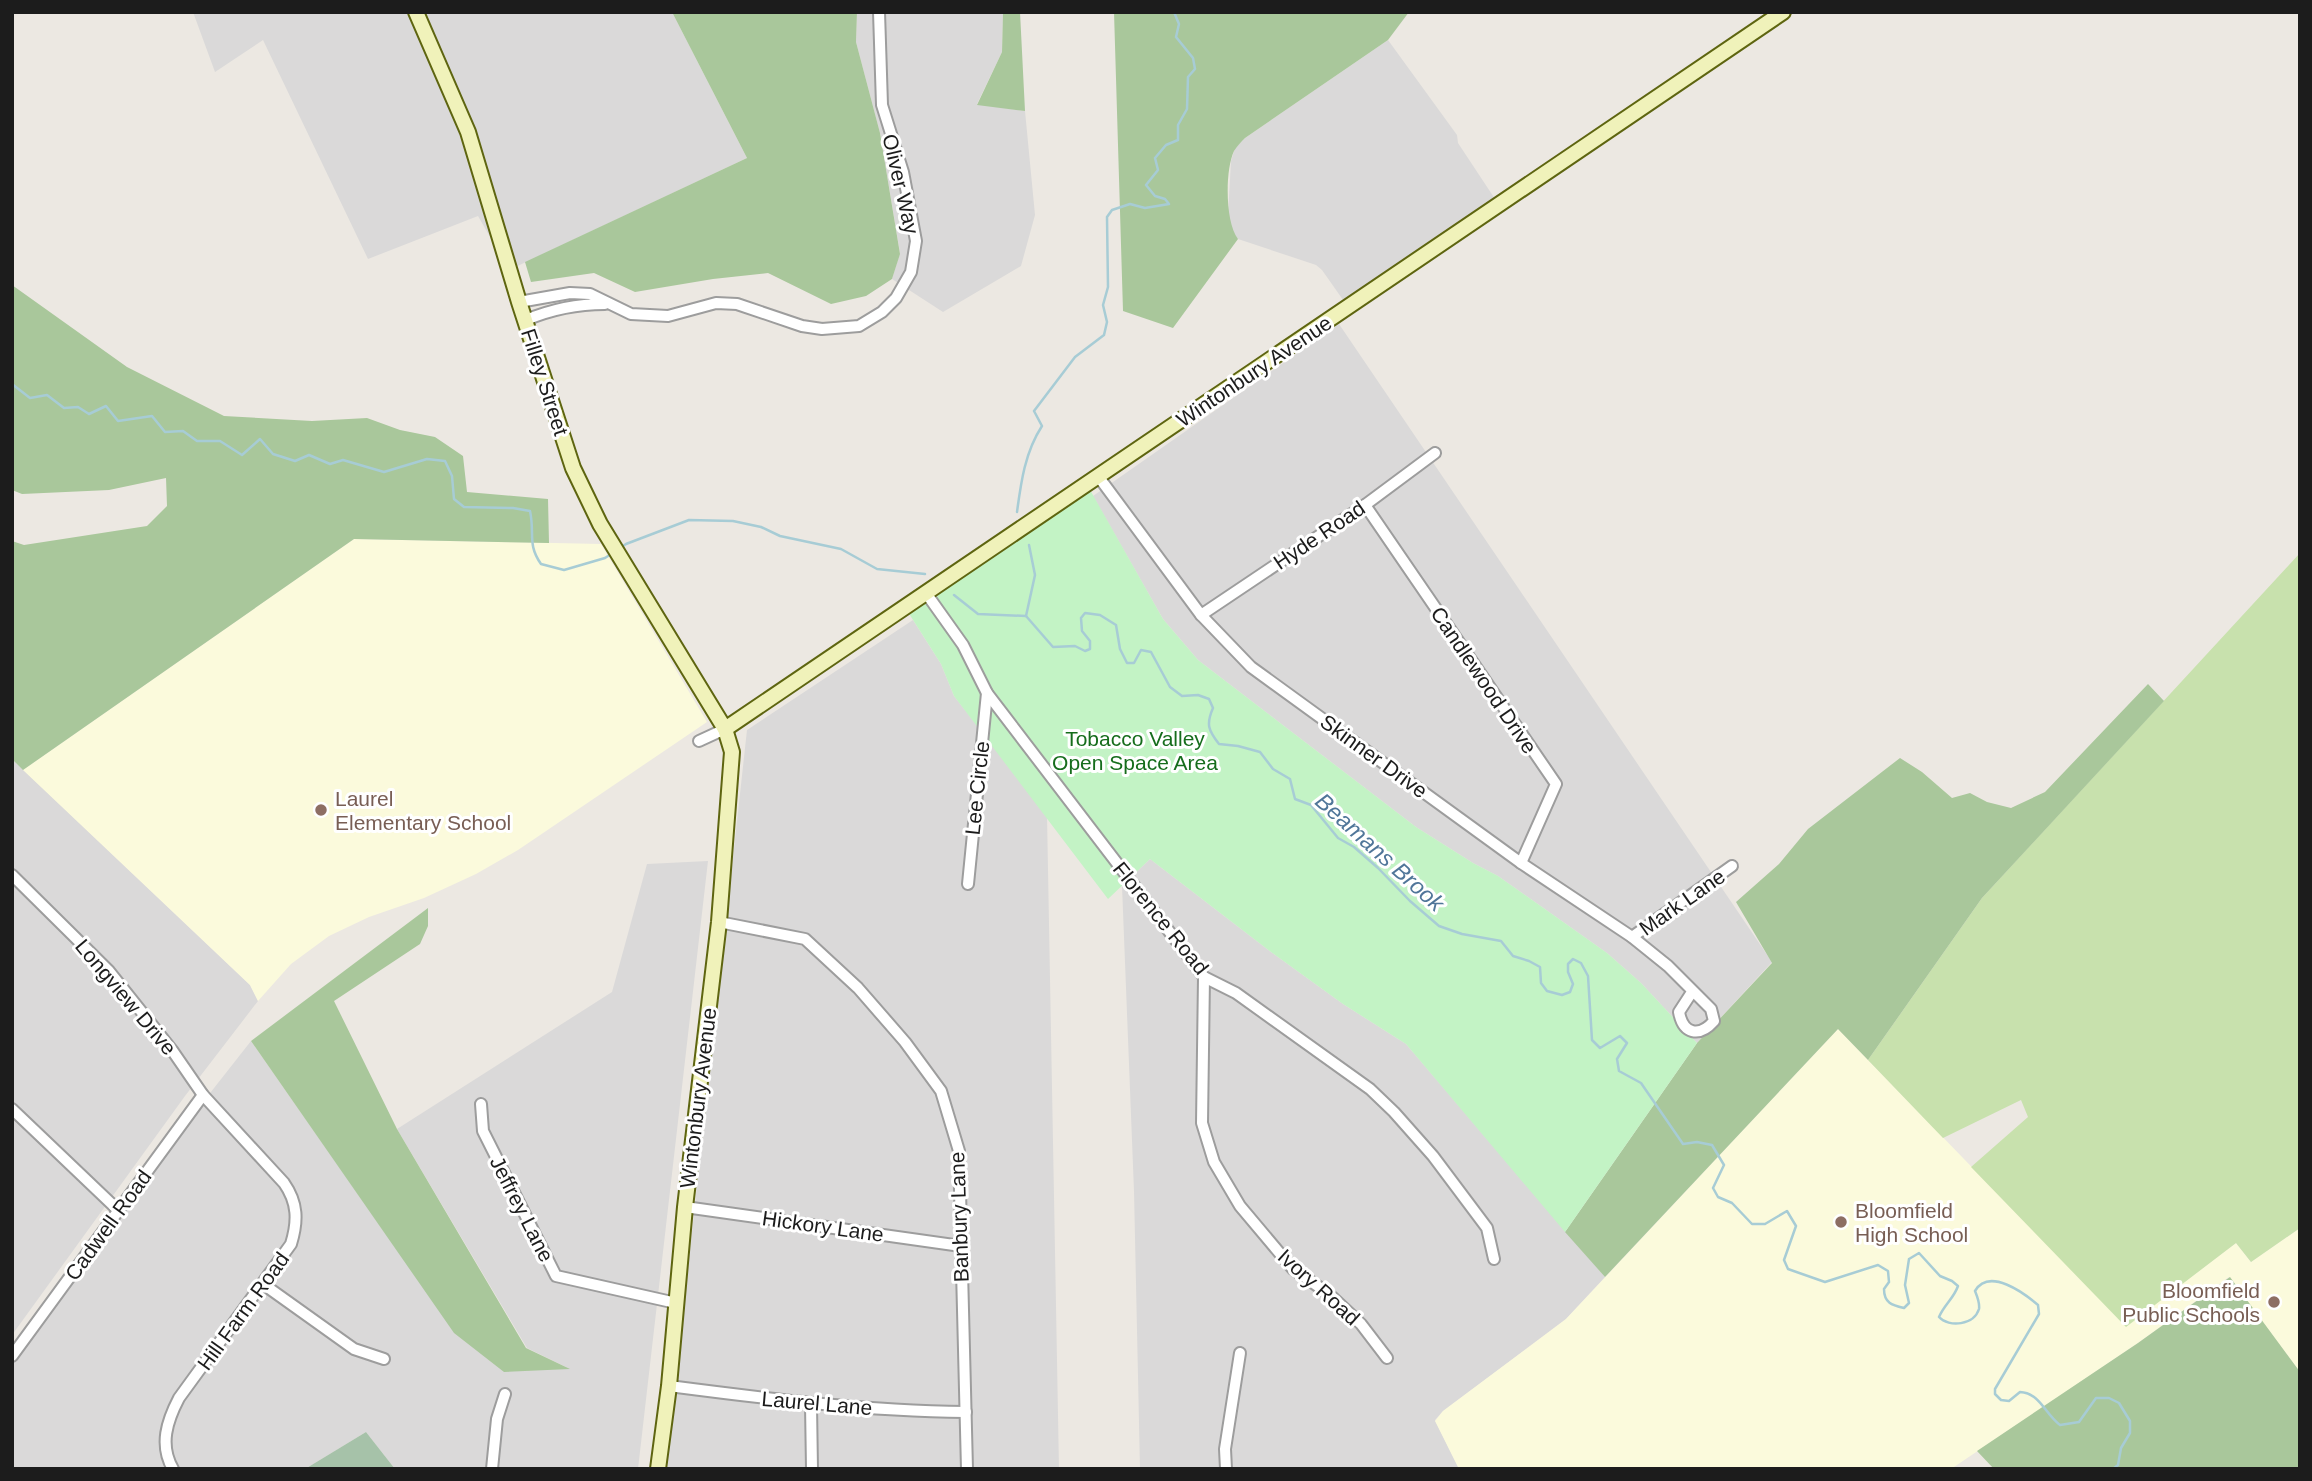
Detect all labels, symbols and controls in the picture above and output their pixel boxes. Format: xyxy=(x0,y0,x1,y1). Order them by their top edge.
street label: Oliver Way xyxy=(878,132,924,237)
street label: Wintonbury Avenue xyxy=(1172,311,1336,431)
street label: Filley Street xyxy=(517,326,573,438)
street label: Hyde Road xyxy=(1269,496,1369,574)
street label: Candlewood Drive xyxy=(1426,602,1542,758)
street label: Skinner Drive xyxy=(1316,710,1432,802)
park label: Tobacco Valley Open Space Area xyxy=(1052,727,1218,774)
street label: Lee Circle xyxy=(961,740,993,836)
place label: Laurel Elementary School xyxy=(335,787,511,834)
water label: Beamans Brook xyxy=(1310,788,1451,917)
marker: Laurel Elementary School xyxy=(313,802,329,818)
street label: Florence Road xyxy=(1109,857,1213,979)
street label: Mark Lane xyxy=(1635,864,1729,940)
street label: Longview Drive xyxy=(71,935,181,1059)
street label: Wintonbury Avenue xyxy=(676,1006,720,1190)
street label: Banbury Lane xyxy=(945,1151,973,1283)
street label: Jeffrey Lane xyxy=(486,1152,558,1266)
street label: Cadwell Road xyxy=(60,1165,156,1285)
place label: Bloomfield High School xyxy=(1855,1199,1968,1246)
street label: Hickory Lane xyxy=(761,1206,885,1246)
marker: Bloomfield High School xyxy=(1833,1214,1849,1230)
street label: Ivory Road xyxy=(1274,1244,1364,1330)
street label: Hill Farm Road xyxy=(193,1248,293,1374)
place label: Bloomfield Public Schools xyxy=(2122,1279,2260,1326)
marker: Bloomfield Public Schools xyxy=(2266,1294,2282,1310)
street label: Laurel Lane xyxy=(761,1387,873,1419)

